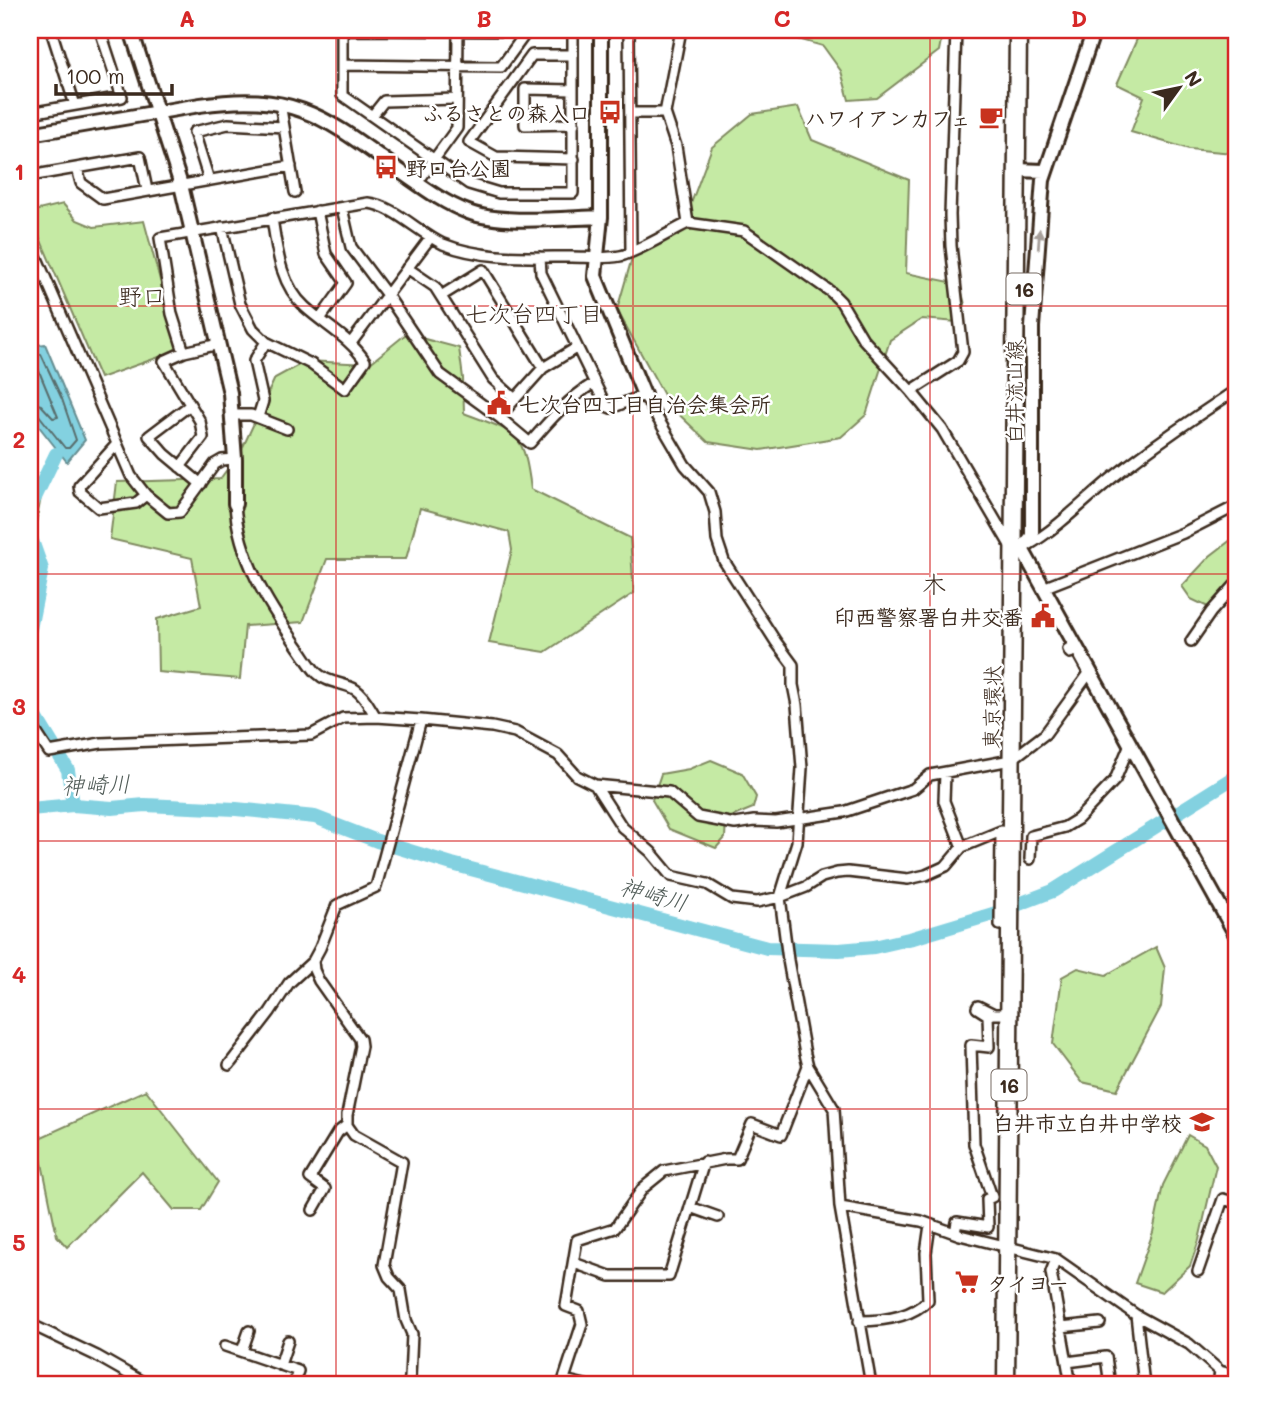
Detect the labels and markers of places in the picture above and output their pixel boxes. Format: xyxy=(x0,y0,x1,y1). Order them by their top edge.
bus stop icon: ふるさとの森入口 xyxy=(596,98,624,126)
place label: ふるさとの森入口 xyxy=(422,99,590,126)
cafe icon: ハワイアンカフェ xyxy=(977,103,1005,131)
place label: ハワイアンカフェ xyxy=(805,104,971,131)
bus stop icon: 野口台公園 xyxy=(372,153,400,181)
place label: 野口台公園 xyxy=(406,154,511,181)
public building icon: 七次台四丁目自治会集会所 xyxy=(485,389,513,417)
place label: 七次台四丁目自治会集会所 xyxy=(519,390,771,417)
public building icon: 印西警察署白井交番 xyxy=(1029,602,1057,630)
place label: 印西警察署白井交番 xyxy=(834,603,1023,630)
school or university icon: 白井市立白井中学校 xyxy=(1188,1108,1216,1136)
place label: 白井市立白井中学校 xyxy=(993,1109,1182,1136)
supermarket icon: タイヨー xyxy=(953,1268,981,1296)
place label: タイヨー xyxy=(987,1269,1069,1296)

